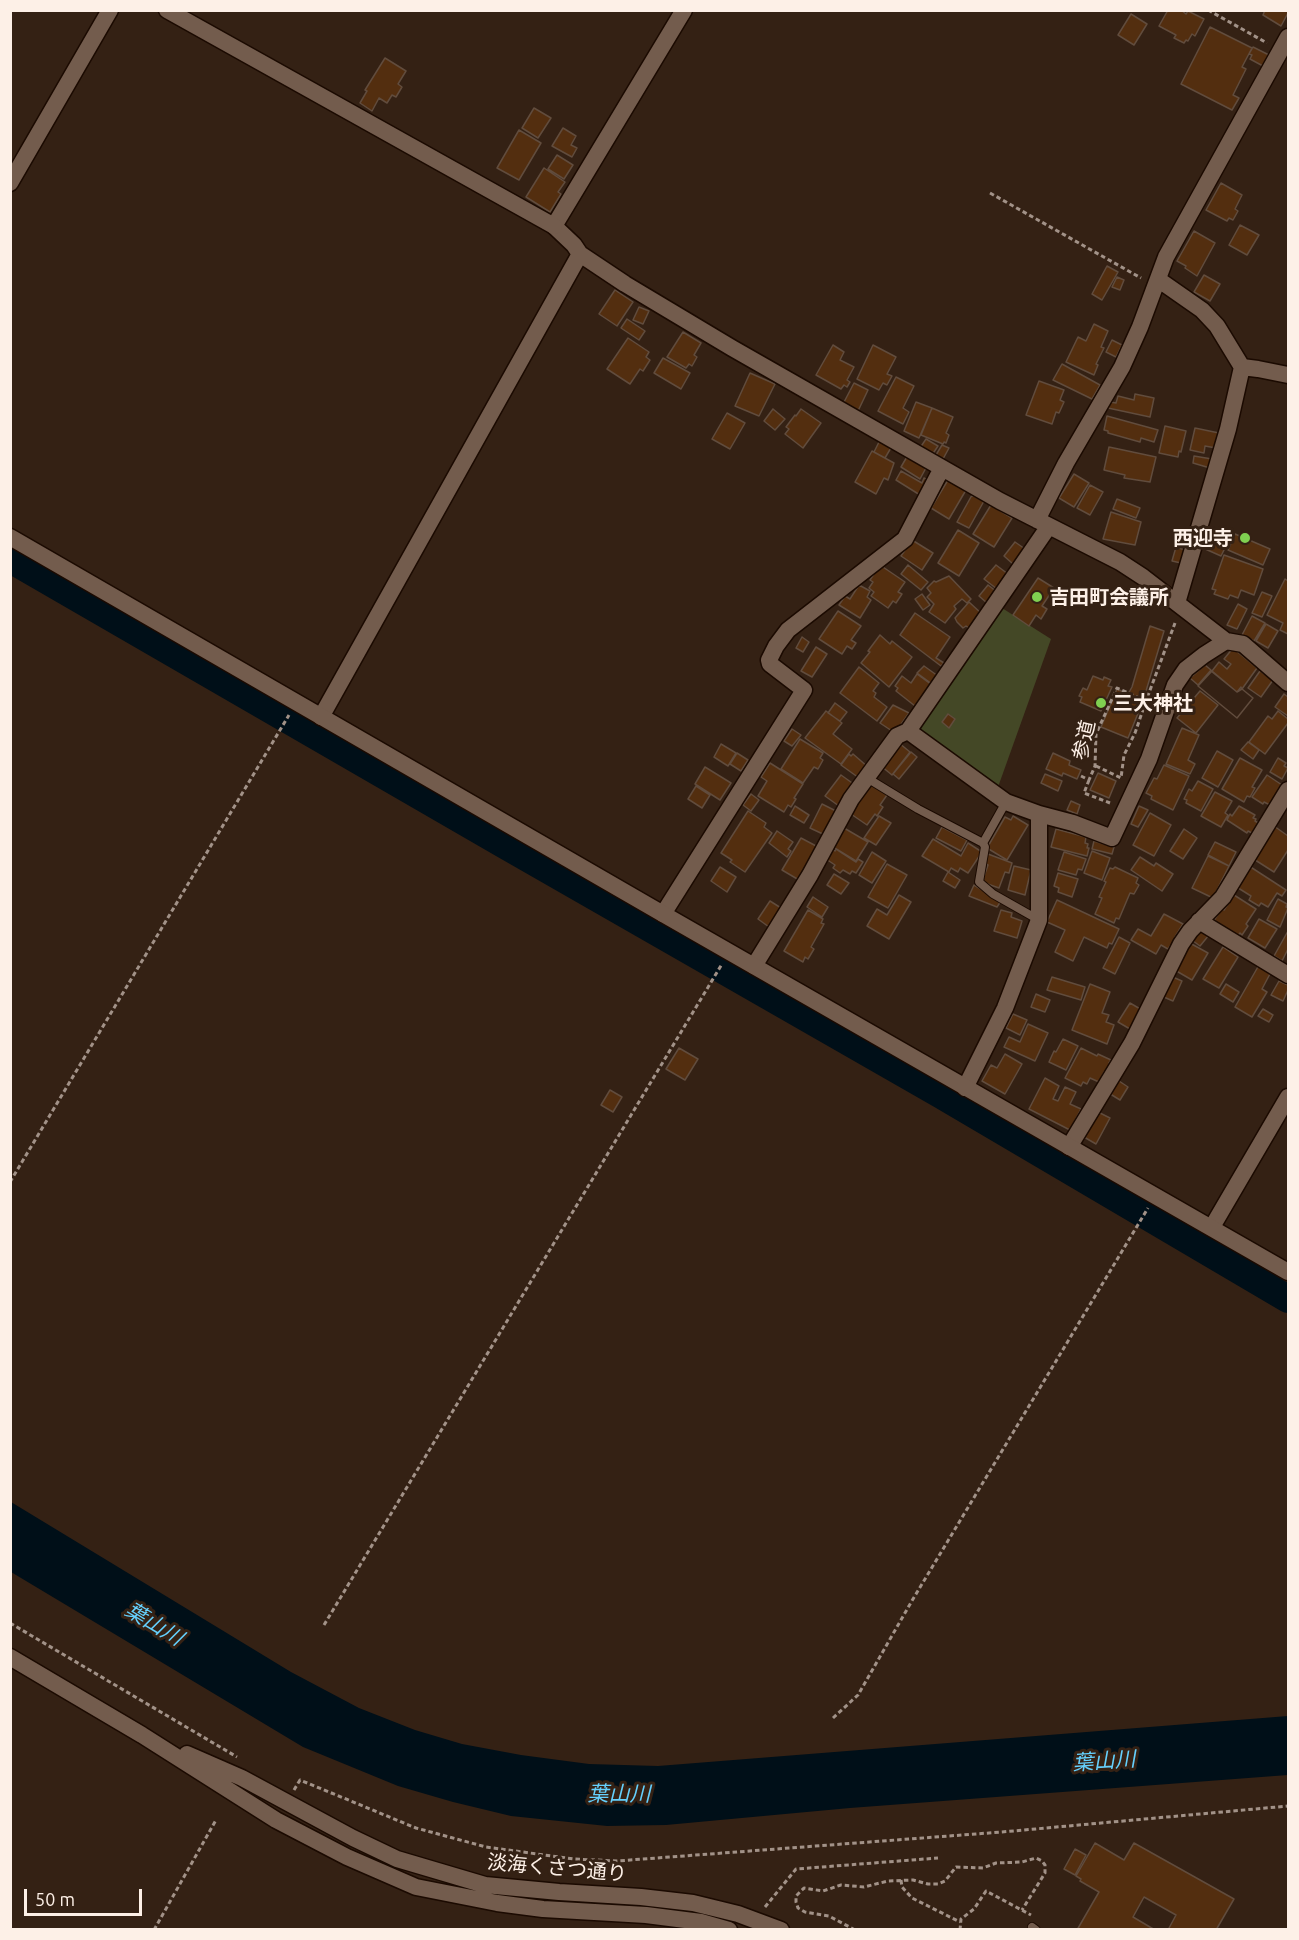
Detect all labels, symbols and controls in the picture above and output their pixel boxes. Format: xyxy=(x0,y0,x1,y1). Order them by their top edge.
place label: 西迎寺 xyxy=(1173,526,1233,550)
marker: 西迎寺 xyxy=(1238,531,1252,545)
place label: 吉田町会議所 xyxy=(1049,585,1169,609)
marker: 吉田町会議所 xyxy=(1030,590,1044,604)
place label: 三大神社 xyxy=(1113,691,1193,715)
marker: 三大神社 xyxy=(1094,696,1108,710)
street label: 参道 xyxy=(1068,718,1100,762)
water label: 葉山川 xyxy=(121,1597,187,1651)
water label: 葉山川 xyxy=(1072,1746,1136,1776)
water label: 葉山川 xyxy=(588,1781,650,1807)
street label: 淡海くさつ通り xyxy=(486,1850,628,1886)
scale bar xyxy=(27,1877,146,1915)
text: 50 m xyxy=(35,1889,75,1909)

